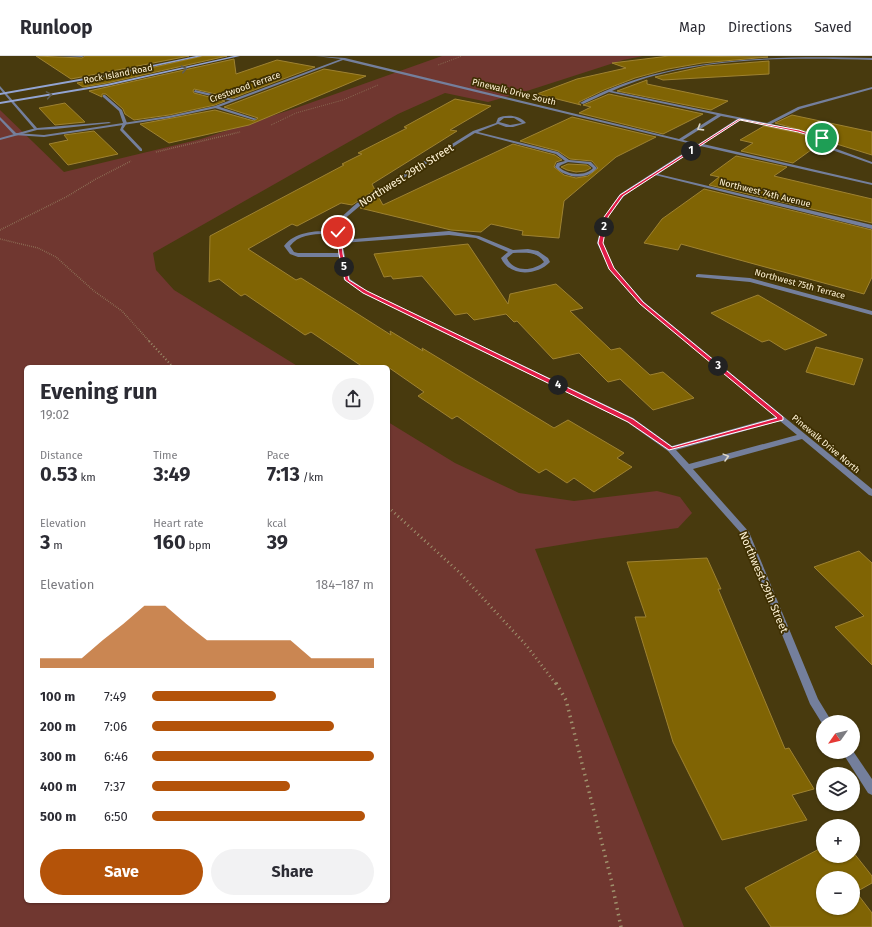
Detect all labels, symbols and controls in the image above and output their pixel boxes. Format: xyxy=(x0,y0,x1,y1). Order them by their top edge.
text: Runloop xyxy=(20,16,93,39)
text: Map xyxy=(679,19,706,36)
text: Directions xyxy=(728,19,792,36)
text: Saved xyxy=(814,19,852,36)
street label: Rock Island Road xyxy=(83,62,153,86)
one-way arrow xyxy=(181,65,187,73)
street label: Crestwood Terrace xyxy=(208,69,282,104)
street label: Pinewalk Drive South xyxy=(471,77,557,107)
one-way arrow xyxy=(46,91,52,100)
pin xyxy=(805,121,839,155)
one-way arrow xyxy=(697,123,704,131)
icon: arrive xyxy=(811,127,833,149)
street label: Northwest 29th Street xyxy=(357,141,456,210)
pin: 1 xyxy=(681,141,701,161)
text: 1 xyxy=(688,144,694,157)
street label: Northwest 74th Avenue xyxy=(718,177,812,209)
pin xyxy=(321,215,355,249)
pin: 2 xyxy=(594,217,614,237)
text: 2 xyxy=(601,220,607,233)
icon: check xyxy=(327,221,349,243)
pin: 5 xyxy=(334,257,354,277)
text: 5 xyxy=(341,260,347,273)
street label: Northwest 75th Terrace xyxy=(754,267,847,301)
pin: 3 xyxy=(708,356,728,376)
text: 3 xyxy=(715,359,721,372)
pin: 4 xyxy=(548,375,568,395)
text: Evening run xyxy=(40,378,157,405)
button: share xyxy=(332,378,374,420)
text: 4 xyxy=(555,378,561,391)
text: 19:02 xyxy=(40,407,69,422)
street label: Pinewalk Drive North xyxy=(790,413,862,475)
text: Distance xyxy=(40,449,83,462)
text: Time xyxy=(153,449,178,462)
text: Pace xyxy=(267,449,289,462)
one-way arrow xyxy=(723,453,730,462)
text: 0.53 xyxy=(40,462,78,486)
text: 3:49 xyxy=(153,462,191,486)
text: 7:13 xyxy=(267,462,300,486)
text: km xyxy=(78,471,96,484)
text: /km xyxy=(300,471,324,484)
text: Elevation xyxy=(40,517,86,530)
text: Heart rate xyxy=(153,517,203,530)
text: kcal xyxy=(267,517,286,530)
text: 3 xyxy=(40,530,50,554)
text: 160 xyxy=(153,530,186,554)
text: 39 xyxy=(267,530,288,554)
street label: Northwest 29th Street xyxy=(736,530,791,635)
text: m xyxy=(50,539,63,552)
text: bpm xyxy=(186,539,211,552)
text: Elevation xyxy=(40,577,94,592)
text: 184–187 m xyxy=(315,577,374,592)
text: 100 m xyxy=(40,689,75,704)
text: 7:49 xyxy=(104,689,126,704)
north arrow xyxy=(816,715,860,759)
map controls xyxy=(816,715,860,915)
text: 200 m xyxy=(40,719,76,734)
text: 7:06 xyxy=(104,719,127,734)
text: 300 m xyxy=(40,749,76,764)
text: 6:46 xyxy=(104,749,128,764)
button: layers xyxy=(816,767,860,811)
text: 400 m xyxy=(40,779,77,794)
text: 7:37 xyxy=(104,779,125,794)
text: 500 m xyxy=(40,809,76,824)
text: 6:50 xyxy=(104,809,128,824)
button: + xyxy=(816,819,860,863)
button: Save xyxy=(40,849,203,895)
button: Share xyxy=(211,849,374,895)
button: − xyxy=(816,871,860,915)

